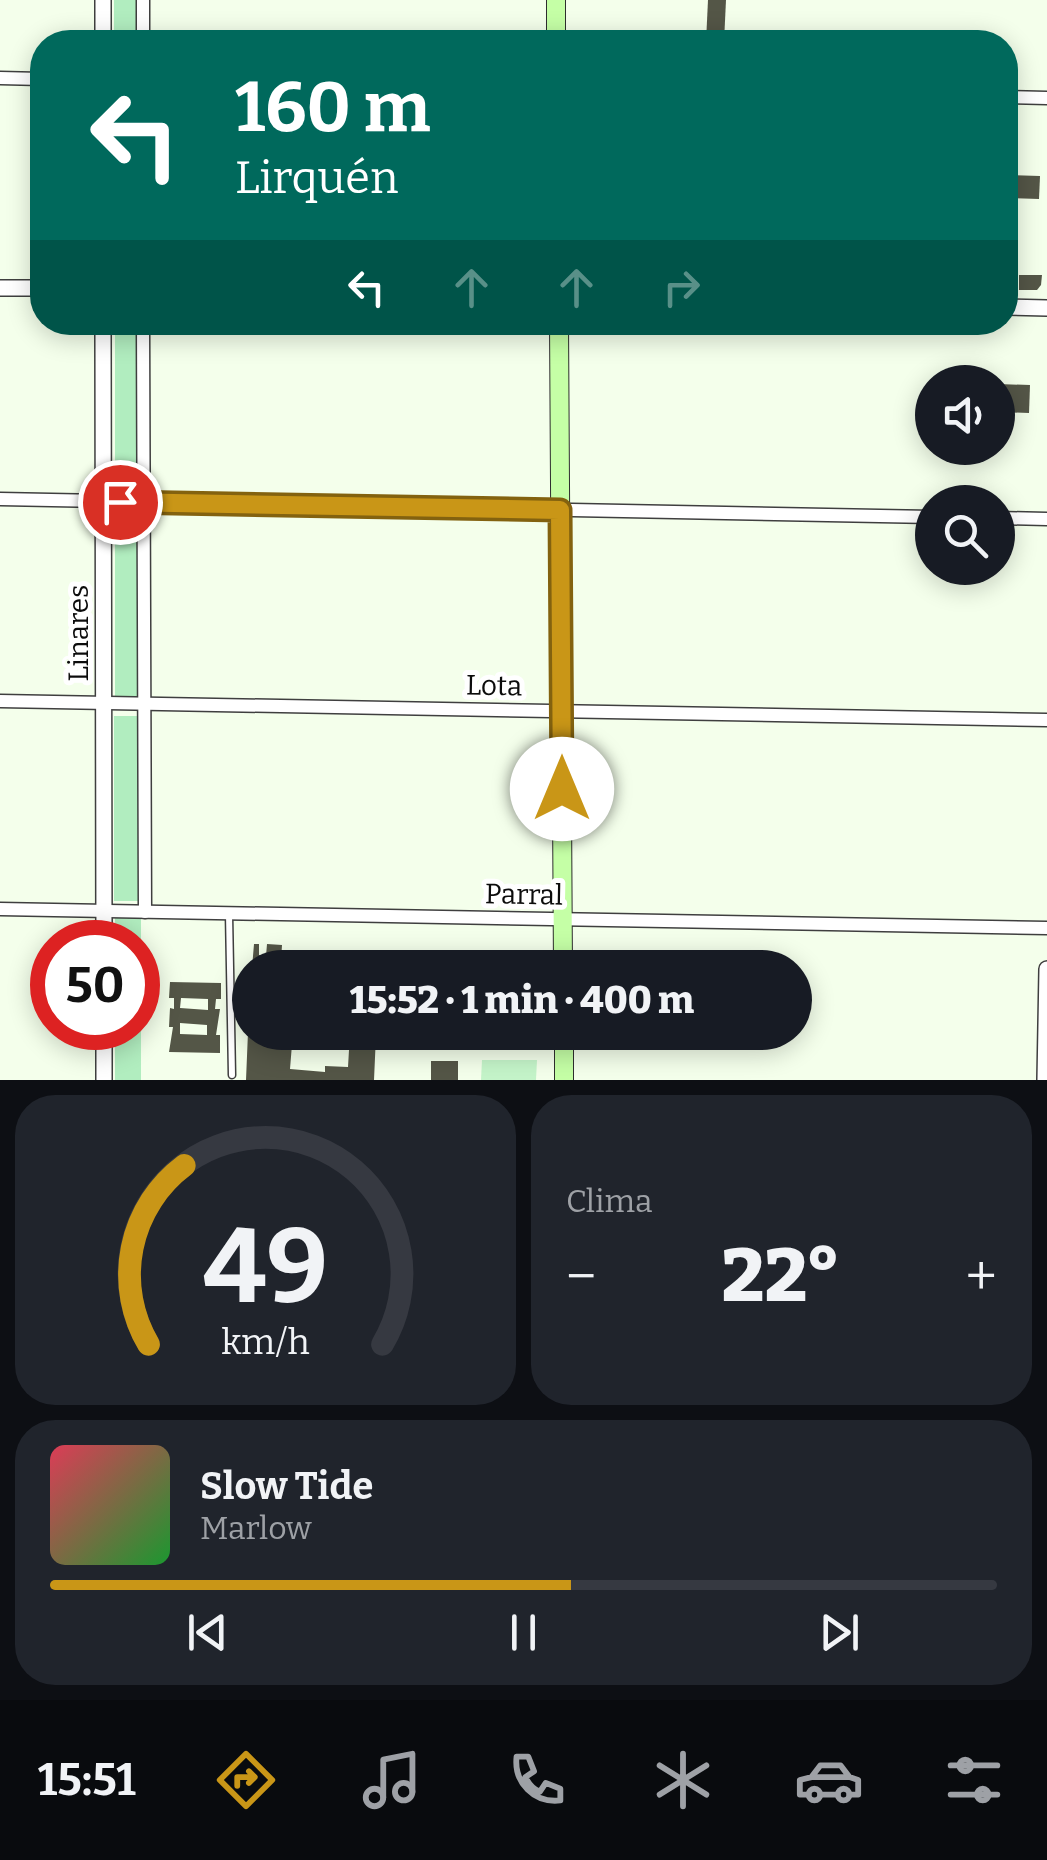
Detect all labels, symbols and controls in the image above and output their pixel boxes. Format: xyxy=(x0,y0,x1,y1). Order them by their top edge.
text: 160 m xyxy=(235,66,430,150)
icon: left xyxy=(70,70,200,200)
text: Lirquén xyxy=(235,151,398,205)
icon: left xyxy=(339,260,394,315)
icon: ahead xyxy=(444,260,499,315)
icon: ahead xyxy=(549,260,604,315)
icon: right xyxy=(654,260,709,315)
map controls xyxy=(915,365,1015,585)
button: sound xyxy=(915,365,1015,465)
pin xyxy=(78,460,163,545)
icon: arrive xyxy=(93,475,148,530)
button: search xyxy=(915,485,1015,585)
street label: Linares xyxy=(62,585,95,681)
street label: Lota xyxy=(466,669,522,702)
position arrow xyxy=(510,737,614,841)
street label: Parral xyxy=(485,877,563,912)
speed limit sign: 50 xyxy=(30,920,160,1050)
text: 15:52 · 1 min · 400 m xyxy=(350,977,694,1023)
text: Clima xyxy=(566,1182,653,1220)
text: 49 xyxy=(203,1205,328,1330)
text: 22° xyxy=(722,1231,840,1321)
text: − xyxy=(566,1244,596,1310)
text: + xyxy=(966,1244,997,1310)
text: km/h xyxy=(221,1321,310,1363)
text: Slow Tide xyxy=(200,1463,373,1509)
text: Marlow xyxy=(200,1509,312,1547)
icon: previous xyxy=(180,1605,235,1660)
icon: pause xyxy=(496,1605,551,1660)
icon: next xyxy=(812,1605,867,1660)
icon: directions xyxy=(211,1745,281,1815)
icon: music xyxy=(357,1745,427,1815)
icon: phone xyxy=(502,1745,572,1815)
icon: climate xyxy=(648,1745,718,1815)
icon: car xyxy=(794,1745,864,1815)
icon: filters xyxy=(939,1745,1009,1815)
text: 15:51 xyxy=(38,1753,136,1807)

